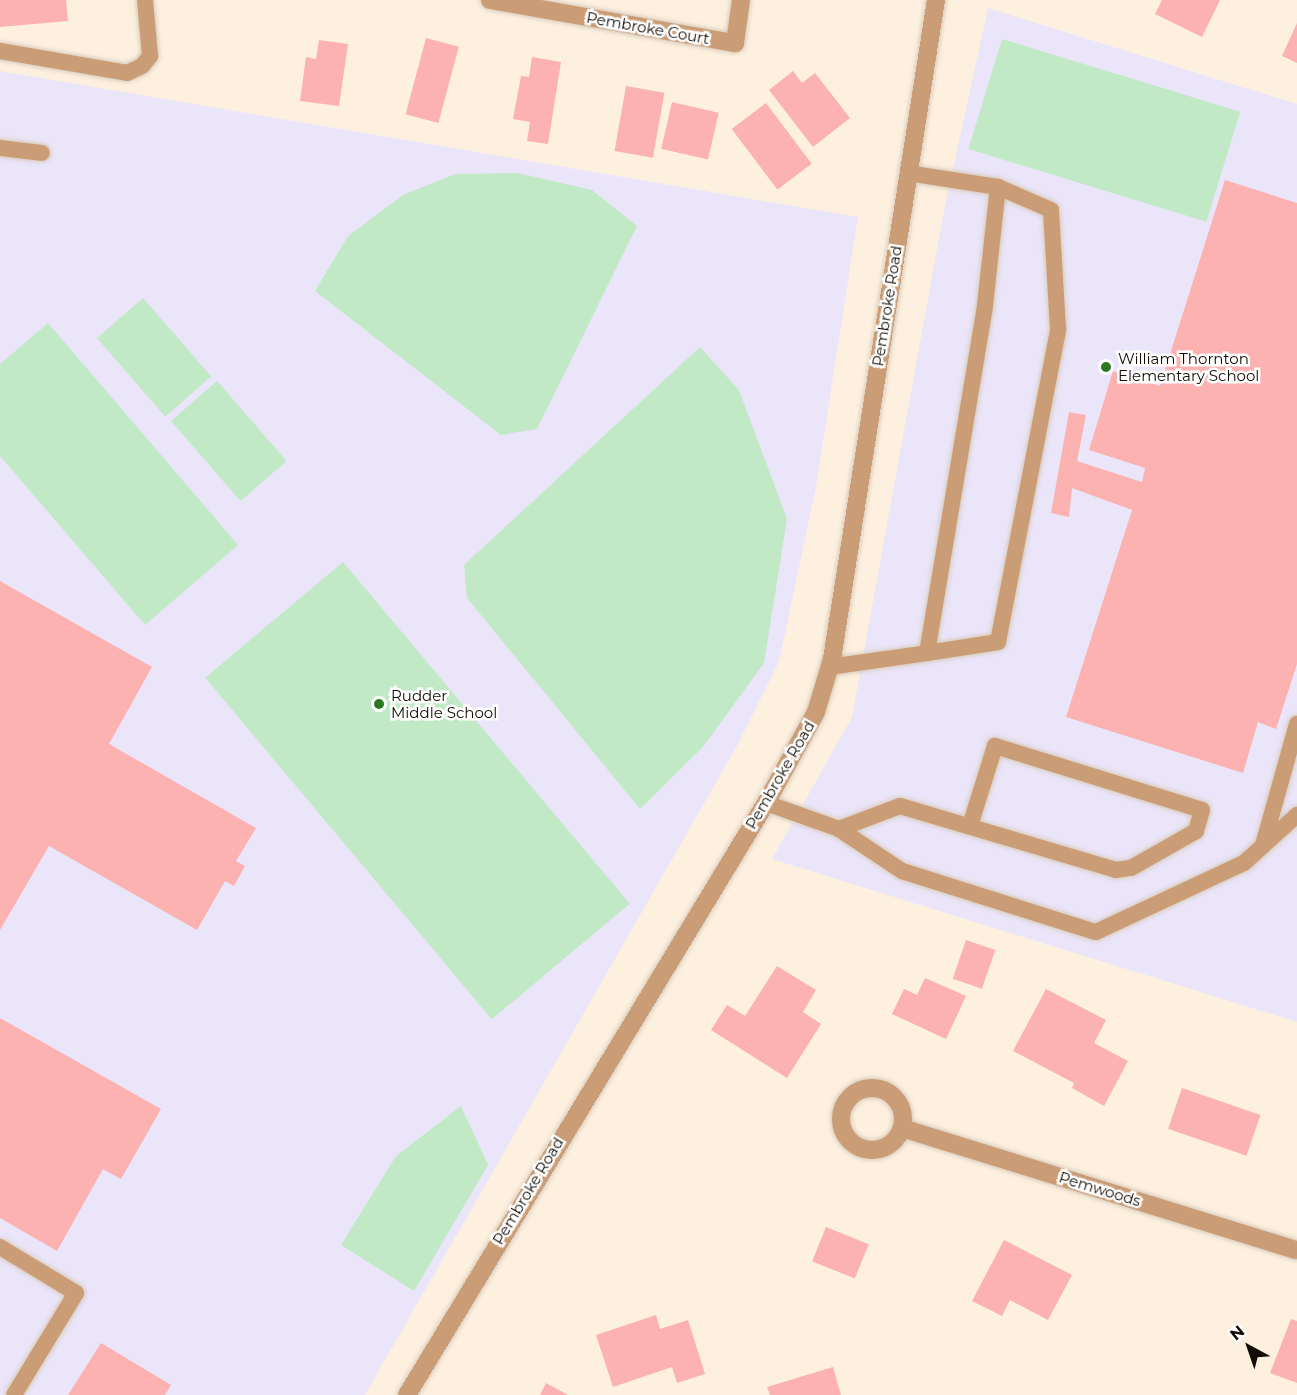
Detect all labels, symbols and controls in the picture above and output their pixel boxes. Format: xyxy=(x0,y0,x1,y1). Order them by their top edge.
street label: Pembroke Court xyxy=(585,8,711,48)
street label: Pembroke Road xyxy=(869,244,905,368)
place label: William Thornton Elementary School xyxy=(1118,349,1259,384)
marker: William Thornton Elementary School xyxy=(1099,360,1113,374)
place label: Rudder Middle School xyxy=(391,686,497,721)
marker: Rudder Middle School xyxy=(372,697,386,711)
street label: Pembroke Road xyxy=(742,718,818,832)
street label: Pembroke Road xyxy=(489,1134,567,1248)
street label: Pemwoods xyxy=(1057,1168,1143,1210)
north arrow xyxy=(1219,1317,1279,1377)
text: N xyxy=(1226,1321,1248,1344)

